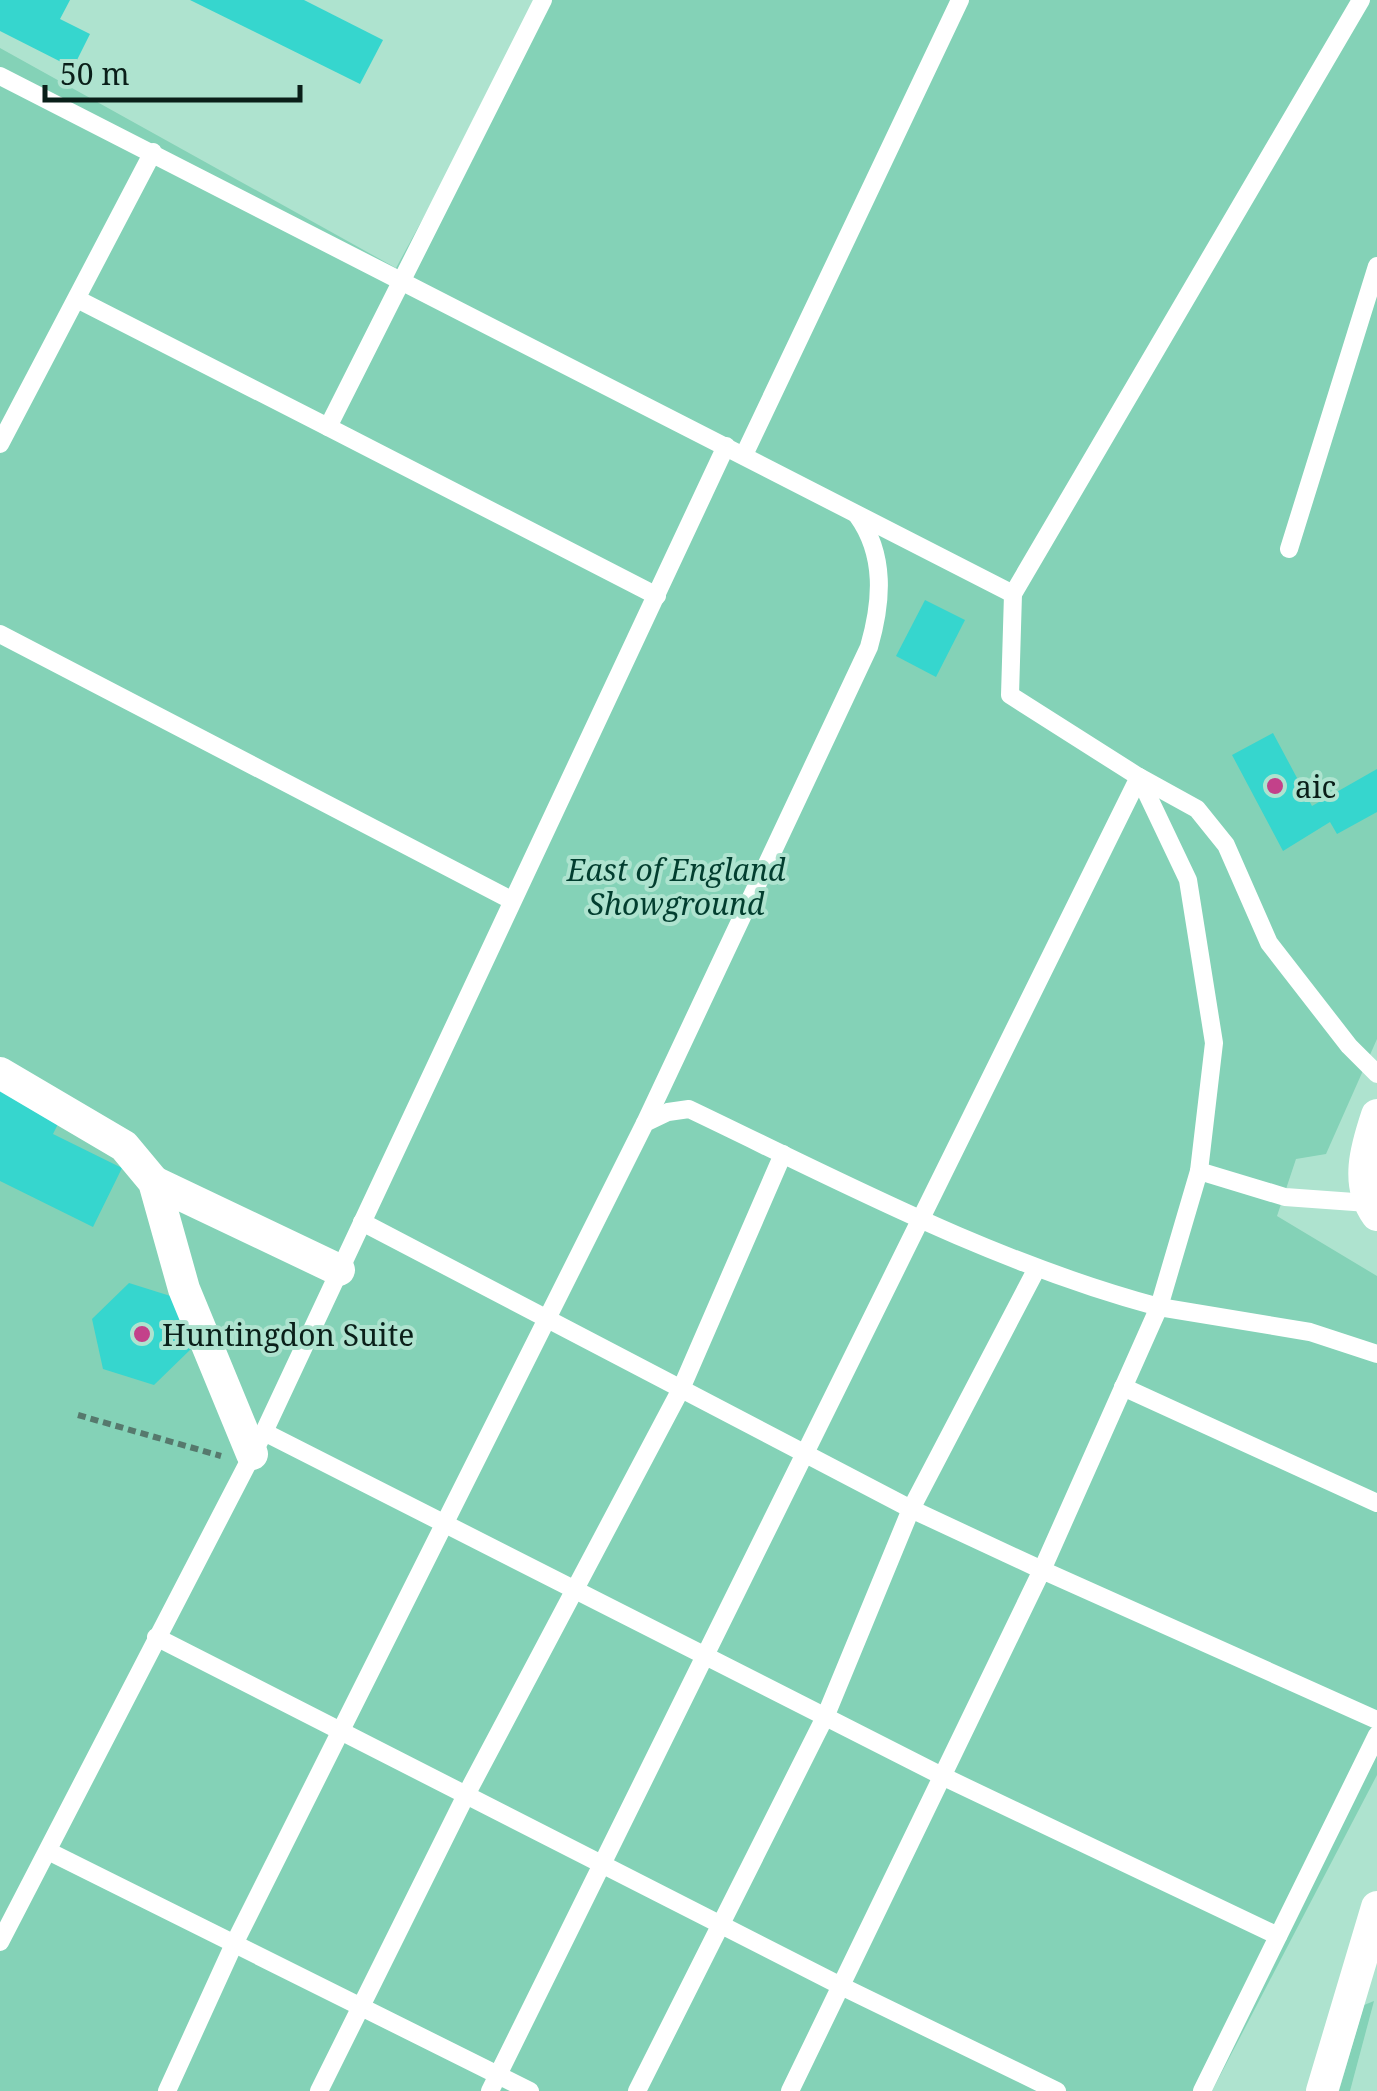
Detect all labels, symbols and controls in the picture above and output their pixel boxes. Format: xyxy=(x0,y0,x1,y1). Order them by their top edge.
scale bar xyxy=(45,40,300,102)
text: 50 m xyxy=(60,53,130,94)
place label: aic xyxy=(1295,766,1336,807)
marker: aic xyxy=(1264,775,1286,797)
park label: East of England Showground xyxy=(566,849,786,924)
place label: Huntingdon Suite xyxy=(162,1314,414,1355)
marker: Huntingdon Suite xyxy=(131,1323,153,1345)

